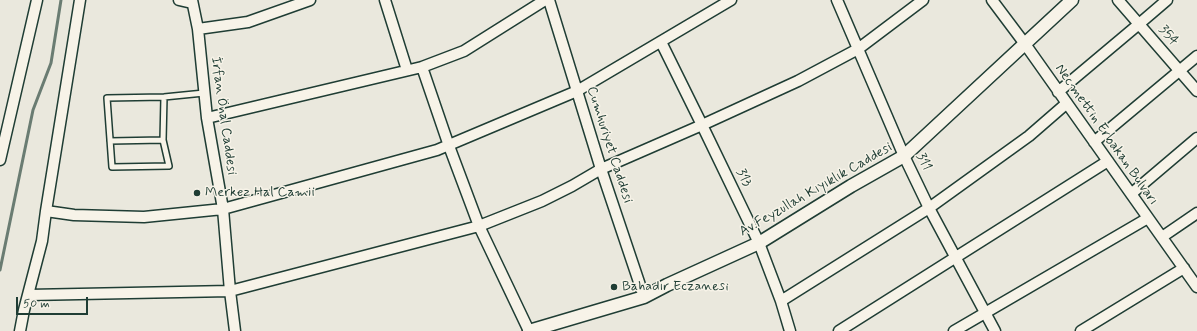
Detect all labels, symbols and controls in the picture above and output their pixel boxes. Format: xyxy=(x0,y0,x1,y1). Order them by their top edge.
street label: 354 xyxy=(1154,22,1182,50)
street label: İrfan Önal Caddesi xyxy=(206,56,240,176)
street label: Necmettin Erbakan Bulvarı xyxy=(1051,61,1161,209)
street label: Cumhuriyet Caddesi xyxy=(582,85,636,205)
street label: Av.Feyzullah Kıyıklık Caddesi xyxy=(737,139,895,241)
street label: 311 xyxy=(912,150,934,174)
street label: 313 xyxy=(732,166,754,190)
place label: Merkez Hal Camii xyxy=(205,185,315,201)
marker: Merkez Hal Camii xyxy=(192,188,202,198)
place label: Bahadır Eczanesi xyxy=(622,279,729,295)
marker: Bahadır Eczanesi xyxy=(609,282,619,292)
scale bar xyxy=(18,289,90,315)
text: 50 m xyxy=(23,296,50,312)

